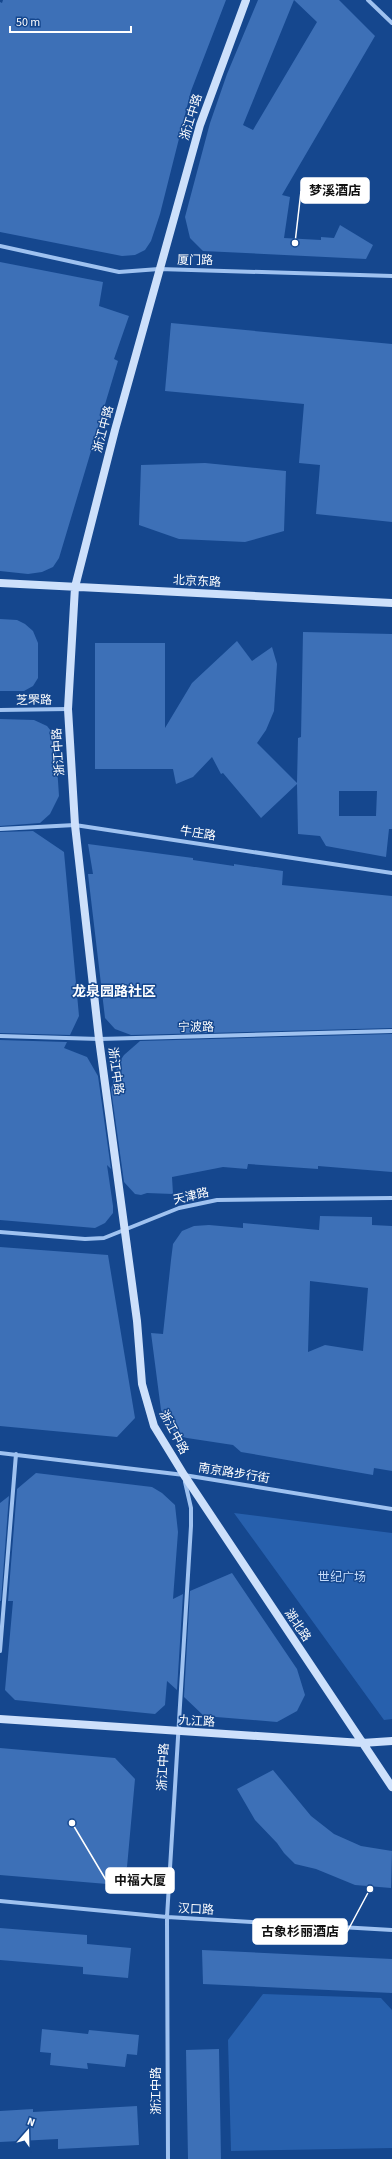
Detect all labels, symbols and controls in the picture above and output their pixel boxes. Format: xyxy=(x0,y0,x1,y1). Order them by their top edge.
scale bar xyxy=(10,8,131,34)
text: 50 m xyxy=(16,14,40,31)
street label: 浙江中路 xyxy=(176,92,207,143)
callout: 梦溪酒店 xyxy=(301,178,369,203)
text: 梦溪酒店 xyxy=(309,182,361,200)
street label: 厦门路 xyxy=(177,252,213,269)
street label: 浙江中路 xyxy=(89,404,118,455)
street label: 北京东路 xyxy=(173,572,221,591)
street label: 芝罘路 xyxy=(16,692,52,709)
street label: 浙江中路 xyxy=(48,727,69,777)
street label: 牛庄路 xyxy=(179,822,217,845)
district label: 龙泉园路社区 xyxy=(72,982,156,1002)
street label: 宁波路 xyxy=(178,1019,214,1036)
street label: 浙江中路 xyxy=(104,1046,127,1096)
street label: 天津路 xyxy=(172,1184,211,1209)
street label: 浙江中路 xyxy=(155,1407,192,1457)
street label: 南京路步行街 xyxy=(197,1459,271,1488)
park label: 世纪广场 xyxy=(318,1569,366,1586)
street label: 湖北路 xyxy=(280,1606,315,1645)
street label: 九江路 xyxy=(179,1712,215,1731)
street label: 浙江中路 xyxy=(154,1743,173,1791)
callout: 中福大厦 xyxy=(106,1868,174,1893)
text: 中福大厦 xyxy=(114,1872,166,1890)
street label: 汉口路 xyxy=(178,1900,214,1919)
callout: 古象杉丽酒店 xyxy=(253,1919,347,1944)
text: 古象杉丽酒店 xyxy=(261,1923,339,1941)
street label: 浙江中路 xyxy=(148,2067,165,2115)
north arrow xyxy=(8,2111,48,2151)
text: N xyxy=(25,2114,37,2130)

